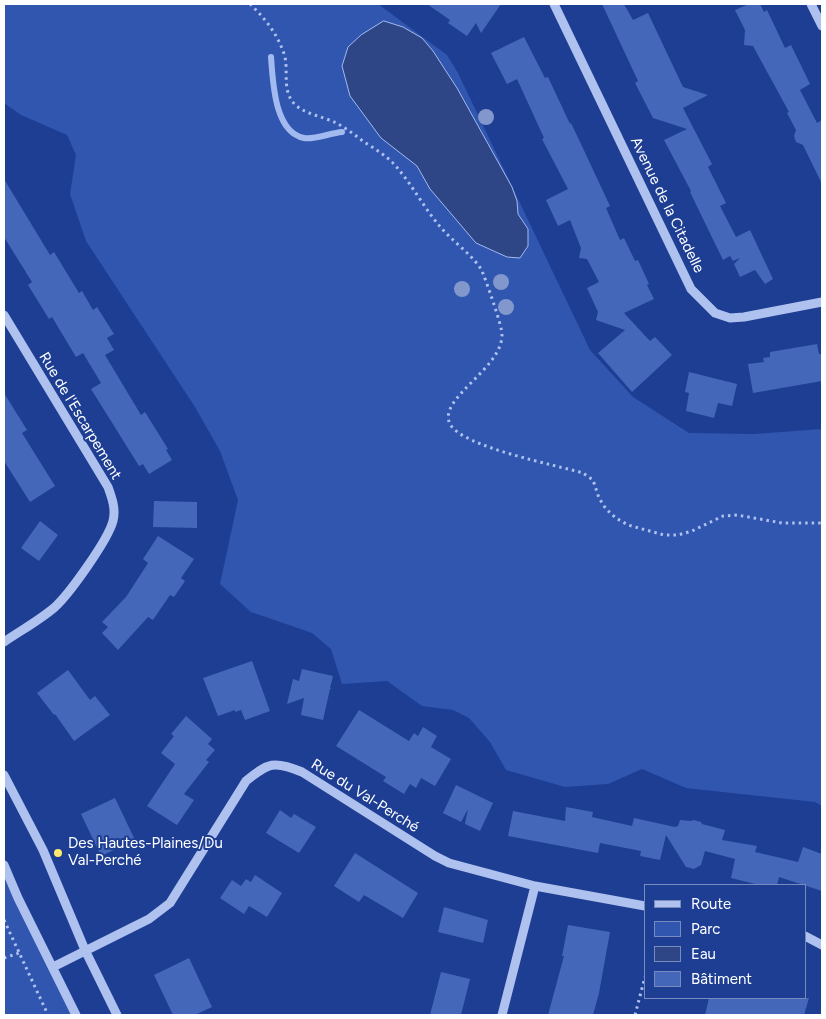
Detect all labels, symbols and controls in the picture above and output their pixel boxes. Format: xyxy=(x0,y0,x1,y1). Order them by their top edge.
street label: Avenue de la Citadelle xyxy=(626,134,708,276)
street label: Rue de l'Escarpement xyxy=(35,349,125,483)
street label: Rue du Val-Perché xyxy=(308,756,422,836)
place label: Des Hautes-Plaines/Du Val-Perché xyxy=(68,835,223,870)
marker: Des Hautes-Plaines/Du Val-Perché xyxy=(52,847,64,859)
legend xyxy=(644,884,806,999)
text: Route xyxy=(691,895,731,913)
text: Parc xyxy=(691,920,720,938)
text: Eau xyxy=(691,945,716,963)
text: Bâtiment xyxy=(691,970,752,988)

